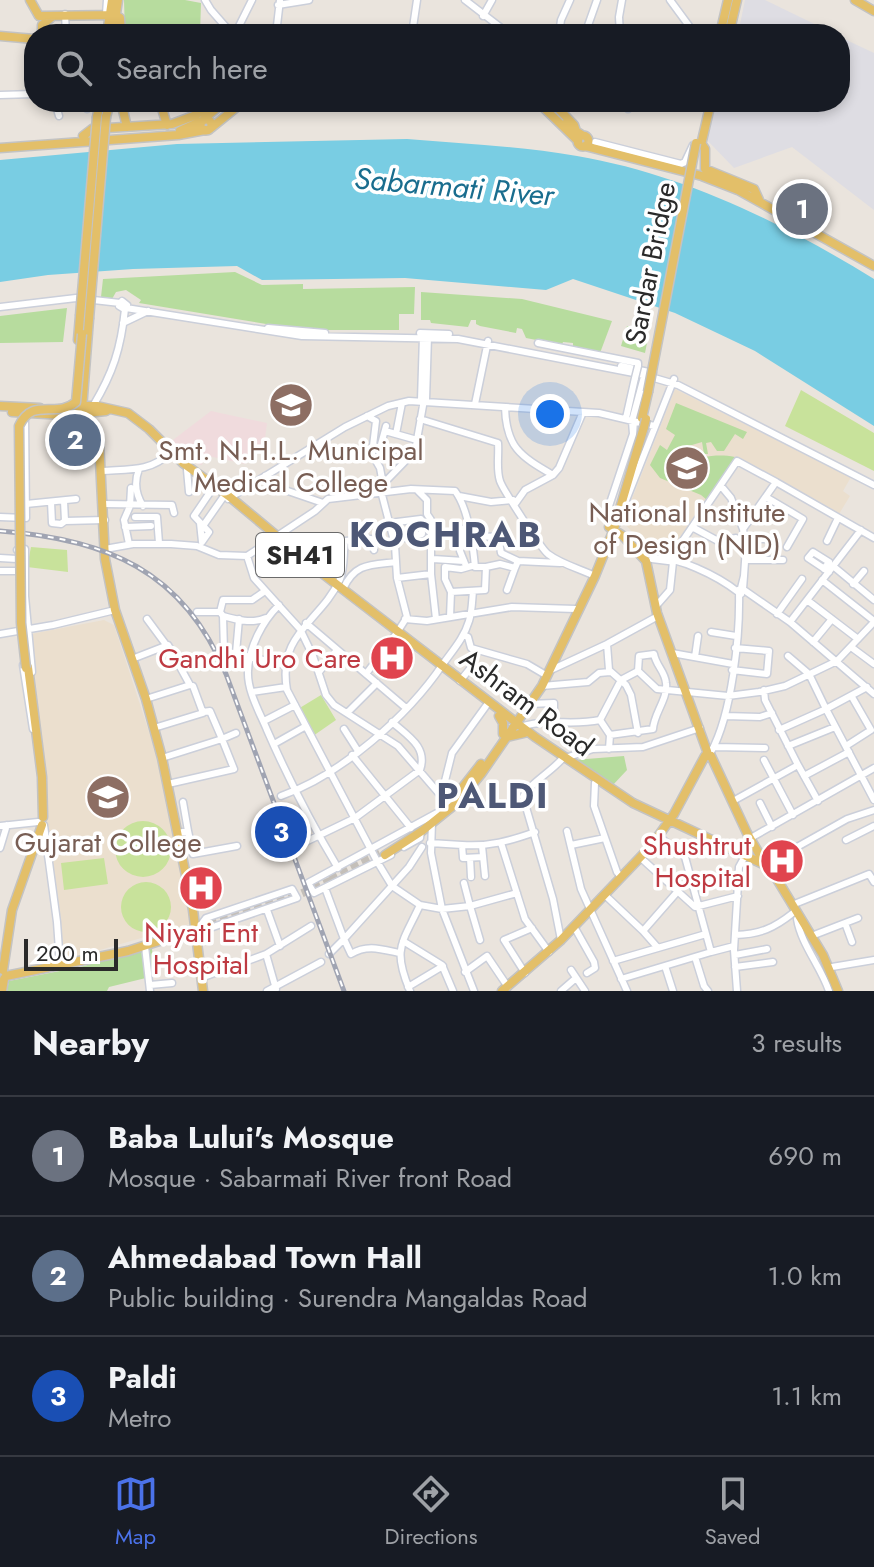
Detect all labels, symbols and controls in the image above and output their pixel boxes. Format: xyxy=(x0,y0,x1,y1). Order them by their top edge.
search box xyxy=(24,24,850,112)
icon: search xyxy=(52,46,96,90)
text: Search here xyxy=(116,47,268,90)
water label: Sabarmati River xyxy=(353,156,557,217)
street label: Sardar Bridge xyxy=(615,178,686,348)
pin: 1 xyxy=(776,179,828,239)
school or university icon: Smt. N.H.L. Municipal Medical College xyxy=(267,381,315,429)
your location xyxy=(530,394,570,434)
pin: 2 xyxy=(49,410,101,470)
place label: Smt. N.H.L. Municipal Medical College xyxy=(158,430,424,503)
school or university icon: National Institute of Design (NID) xyxy=(663,444,711,492)
place label: National Institute of Design (NID) xyxy=(589,492,785,565)
district label: KOCHRAB xyxy=(349,508,543,560)
road number: SH41 xyxy=(256,533,344,577)
hospital icon: Gandhi Uro Care xyxy=(368,634,416,682)
place label: Gandhi Uro Care xyxy=(158,638,361,679)
street label: Ashram Road xyxy=(451,638,602,766)
district label: PALDI xyxy=(436,769,550,821)
school or university icon: Gujarat College xyxy=(84,773,132,821)
pin: 3 xyxy=(255,802,307,862)
place label: Gujarat College xyxy=(14,822,202,863)
place label: Shushtrut Hospital xyxy=(643,825,751,898)
hospital icon: Shushtrut Hospital xyxy=(758,837,806,885)
hospital icon: Niyati Ent Hospital xyxy=(177,864,225,912)
place label: Niyati Ent Hospital xyxy=(144,912,258,985)
scale bar xyxy=(24,935,118,971)
text: 200 m xyxy=(36,937,99,969)
text: Nearby xyxy=(32,1019,149,1068)
text: 3 results xyxy=(751,1024,842,1062)
text: Baba Lului's Mosque xyxy=(108,1116,394,1159)
text: 1 xyxy=(51,1137,65,1175)
text: 690 m xyxy=(768,1137,842,1175)
text: Mosque · Sabarmati River front Road xyxy=(108,1159,512,1197)
text: Ahmedabad Town Hall xyxy=(108,1236,422,1279)
text: 2 xyxy=(49,1257,67,1295)
text: 1.0 km xyxy=(767,1257,842,1295)
text: Public building · Surendra Mangaldas Road xyxy=(108,1279,588,1317)
text: Paldi xyxy=(108,1356,177,1399)
text: 3 xyxy=(50,1377,66,1415)
text: 1.1 km xyxy=(771,1377,842,1415)
text: Metro xyxy=(108,1399,171,1437)
tab: Map xyxy=(114,1472,158,1552)
tab: Directions xyxy=(385,1472,478,1552)
tab: Saved xyxy=(705,1472,760,1552)

